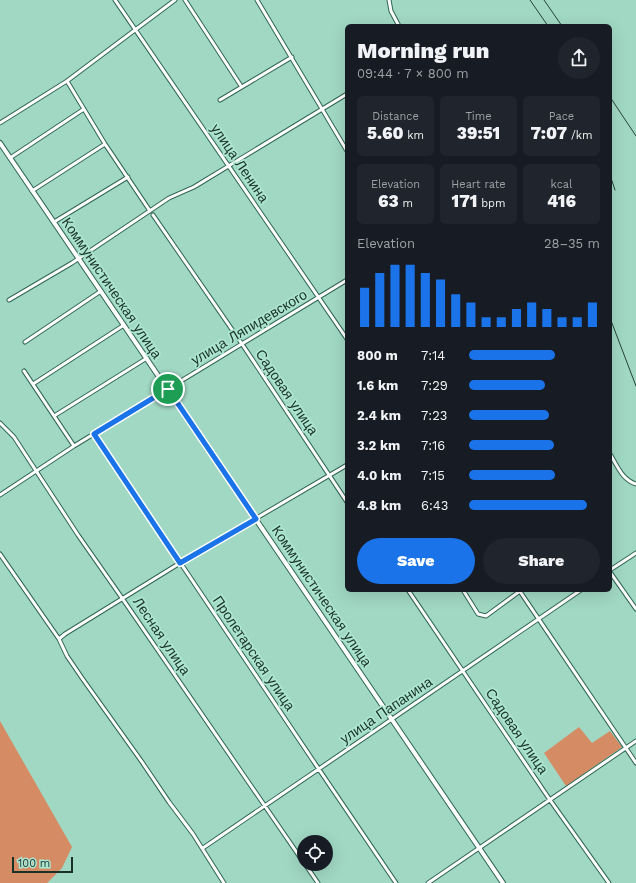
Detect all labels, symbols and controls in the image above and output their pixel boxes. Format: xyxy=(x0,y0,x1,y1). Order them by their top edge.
button: share xyxy=(558,37,600,79)
text: Morning run xyxy=(357,38,489,63)
text: 09:44 · 7 × 800 m xyxy=(357,66,469,81)
text: Distance xyxy=(372,110,419,123)
text: Time xyxy=(465,110,492,123)
text: Pace xyxy=(549,110,574,123)
street label: улица Ленина xyxy=(208,121,272,205)
text: 5.60 xyxy=(367,123,404,143)
text: 39:51 xyxy=(457,123,500,143)
text: 7:07 xyxy=(531,123,567,143)
text: km xyxy=(404,129,424,142)
text: /km xyxy=(567,129,592,142)
text: Elevation xyxy=(371,178,420,191)
text: Heart rate xyxy=(451,178,506,191)
text: kcal xyxy=(551,178,572,191)
text: 63 xyxy=(378,191,399,211)
text: 171 xyxy=(452,191,477,211)
text: 416 xyxy=(547,191,576,211)
text: m xyxy=(399,197,413,210)
text: bpm xyxy=(477,197,505,210)
street label: Коммунистическая улица xyxy=(59,215,165,362)
text: Elevation xyxy=(357,236,415,251)
text: 28–35 m xyxy=(544,236,600,251)
street label: улица Ляпидевского xyxy=(188,286,310,368)
street label: Садовая улица xyxy=(252,346,322,438)
text: 800 m xyxy=(357,348,398,363)
text: 7:14 xyxy=(421,348,445,363)
pin xyxy=(151,372,185,406)
icon: arrive xyxy=(157,378,179,400)
text: 1.6 km xyxy=(357,378,398,393)
text: 7:29 xyxy=(421,378,448,393)
text: 2.4 km xyxy=(357,408,401,423)
text: 7:23 xyxy=(421,408,447,423)
text: 3.2 km xyxy=(357,438,400,453)
text: 7:16 xyxy=(421,438,445,453)
text: 4.0 km xyxy=(357,468,401,483)
text: 7:15 xyxy=(421,468,445,483)
text: 4.8 km xyxy=(357,498,401,513)
text: 6:43 xyxy=(421,498,448,513)
street label: Коммунистическая улица xyxy=(269,523,375,670)
button: Save xyxy=(357,538,475,584)
button: Share xyxy=(483,538,600,584)
street label: Пролетарская улица xyxy=(210,593,298,713)
street label: Лесная улица xyxy=(130,594,194,678)
street label: улица Папанина xyxy=(337,673,435,747)
street label: Садовая улица xyxy=(482,685,552,777)
map controls xyxy=(297,835,333,871)
button: locate xyxy=(297,835,333,871)
scale bar xyxy=(12,855,73,874)
text: 100 m xyxy=(18,857,50,870)

